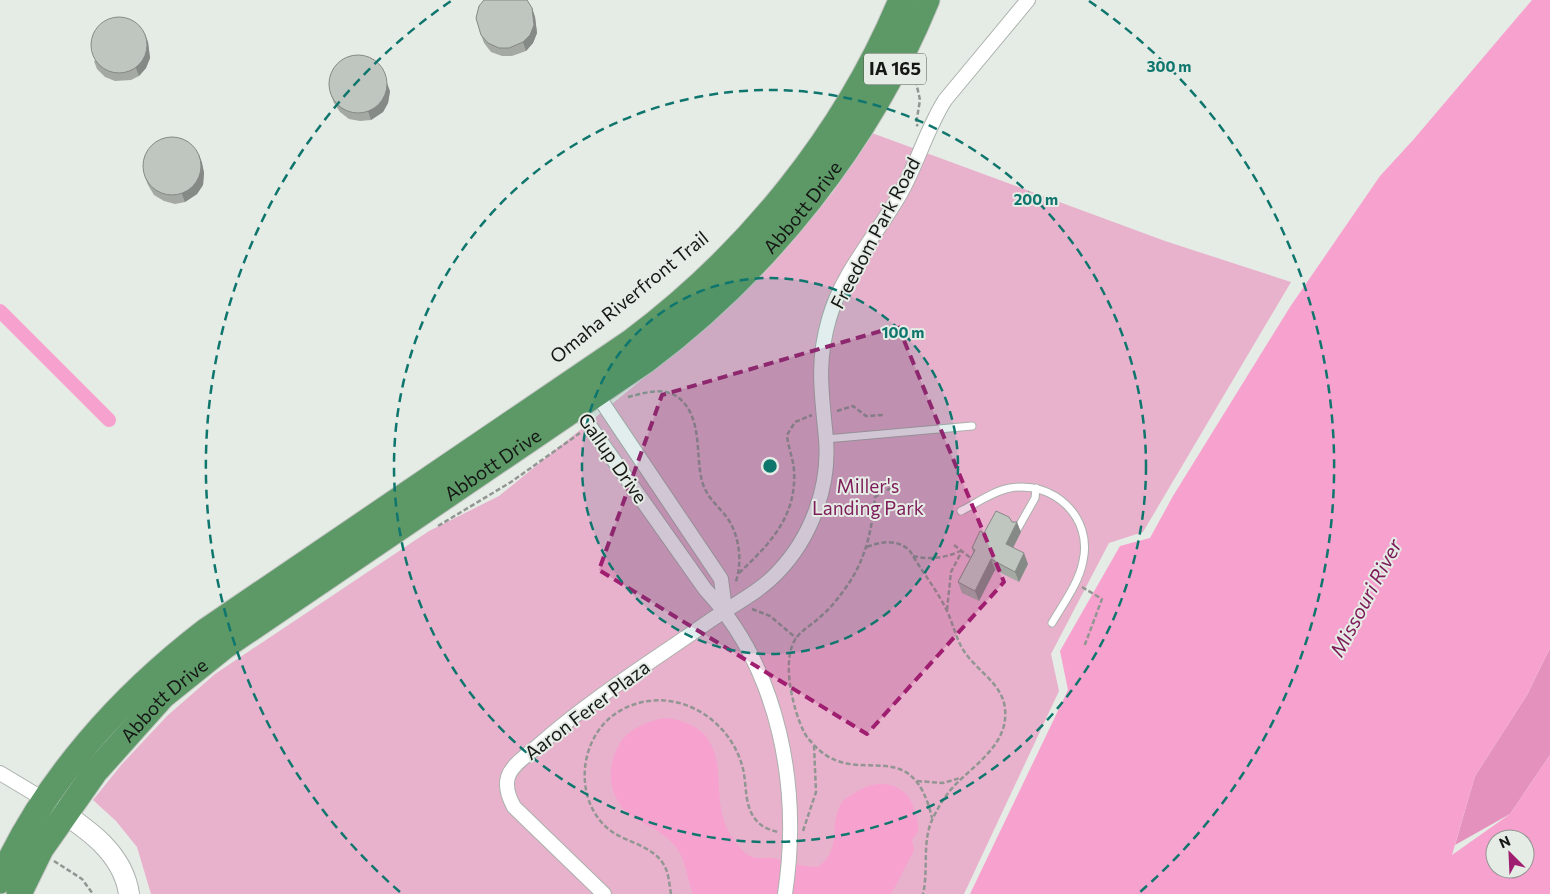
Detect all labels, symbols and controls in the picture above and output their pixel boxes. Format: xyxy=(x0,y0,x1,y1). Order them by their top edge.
road number: IA 165 xyxy=(864,54,926,85)
text: 300 m xyxy=(1147,57,1191,75)
street label: Freedom Park Road xyxy=(825,153,924,312)
street label: Abbott Drive xyxy=(758,156,846,258)
text: 200 m xyxy=(1014,190,1058,208)
street label: Omaha Riverfront Trail xyxy=(545,226,713,368)
text: 100 m xyxy=(882,323,924,341)
street label: Gallup Drive xyxy=(574,408,653,507)
street label: Abbott Drive xyxy=(439,423,545,505)
centre of rings xyxy=(761,457,779,475)
park label: Miller's Landing Park xyxy=(812,474,924,519)
water label: Missouri River xyxy=(1324,534,1407,660)
street label: Abbott Drive xyxy=(115,653,212,747)
street label: Aaron Ferer Plaza xyxy=(519,655,654,764)
north arrow xyxy=(1485,829,1535,879)
text: N xyxy=(1496,832,1513,852)

